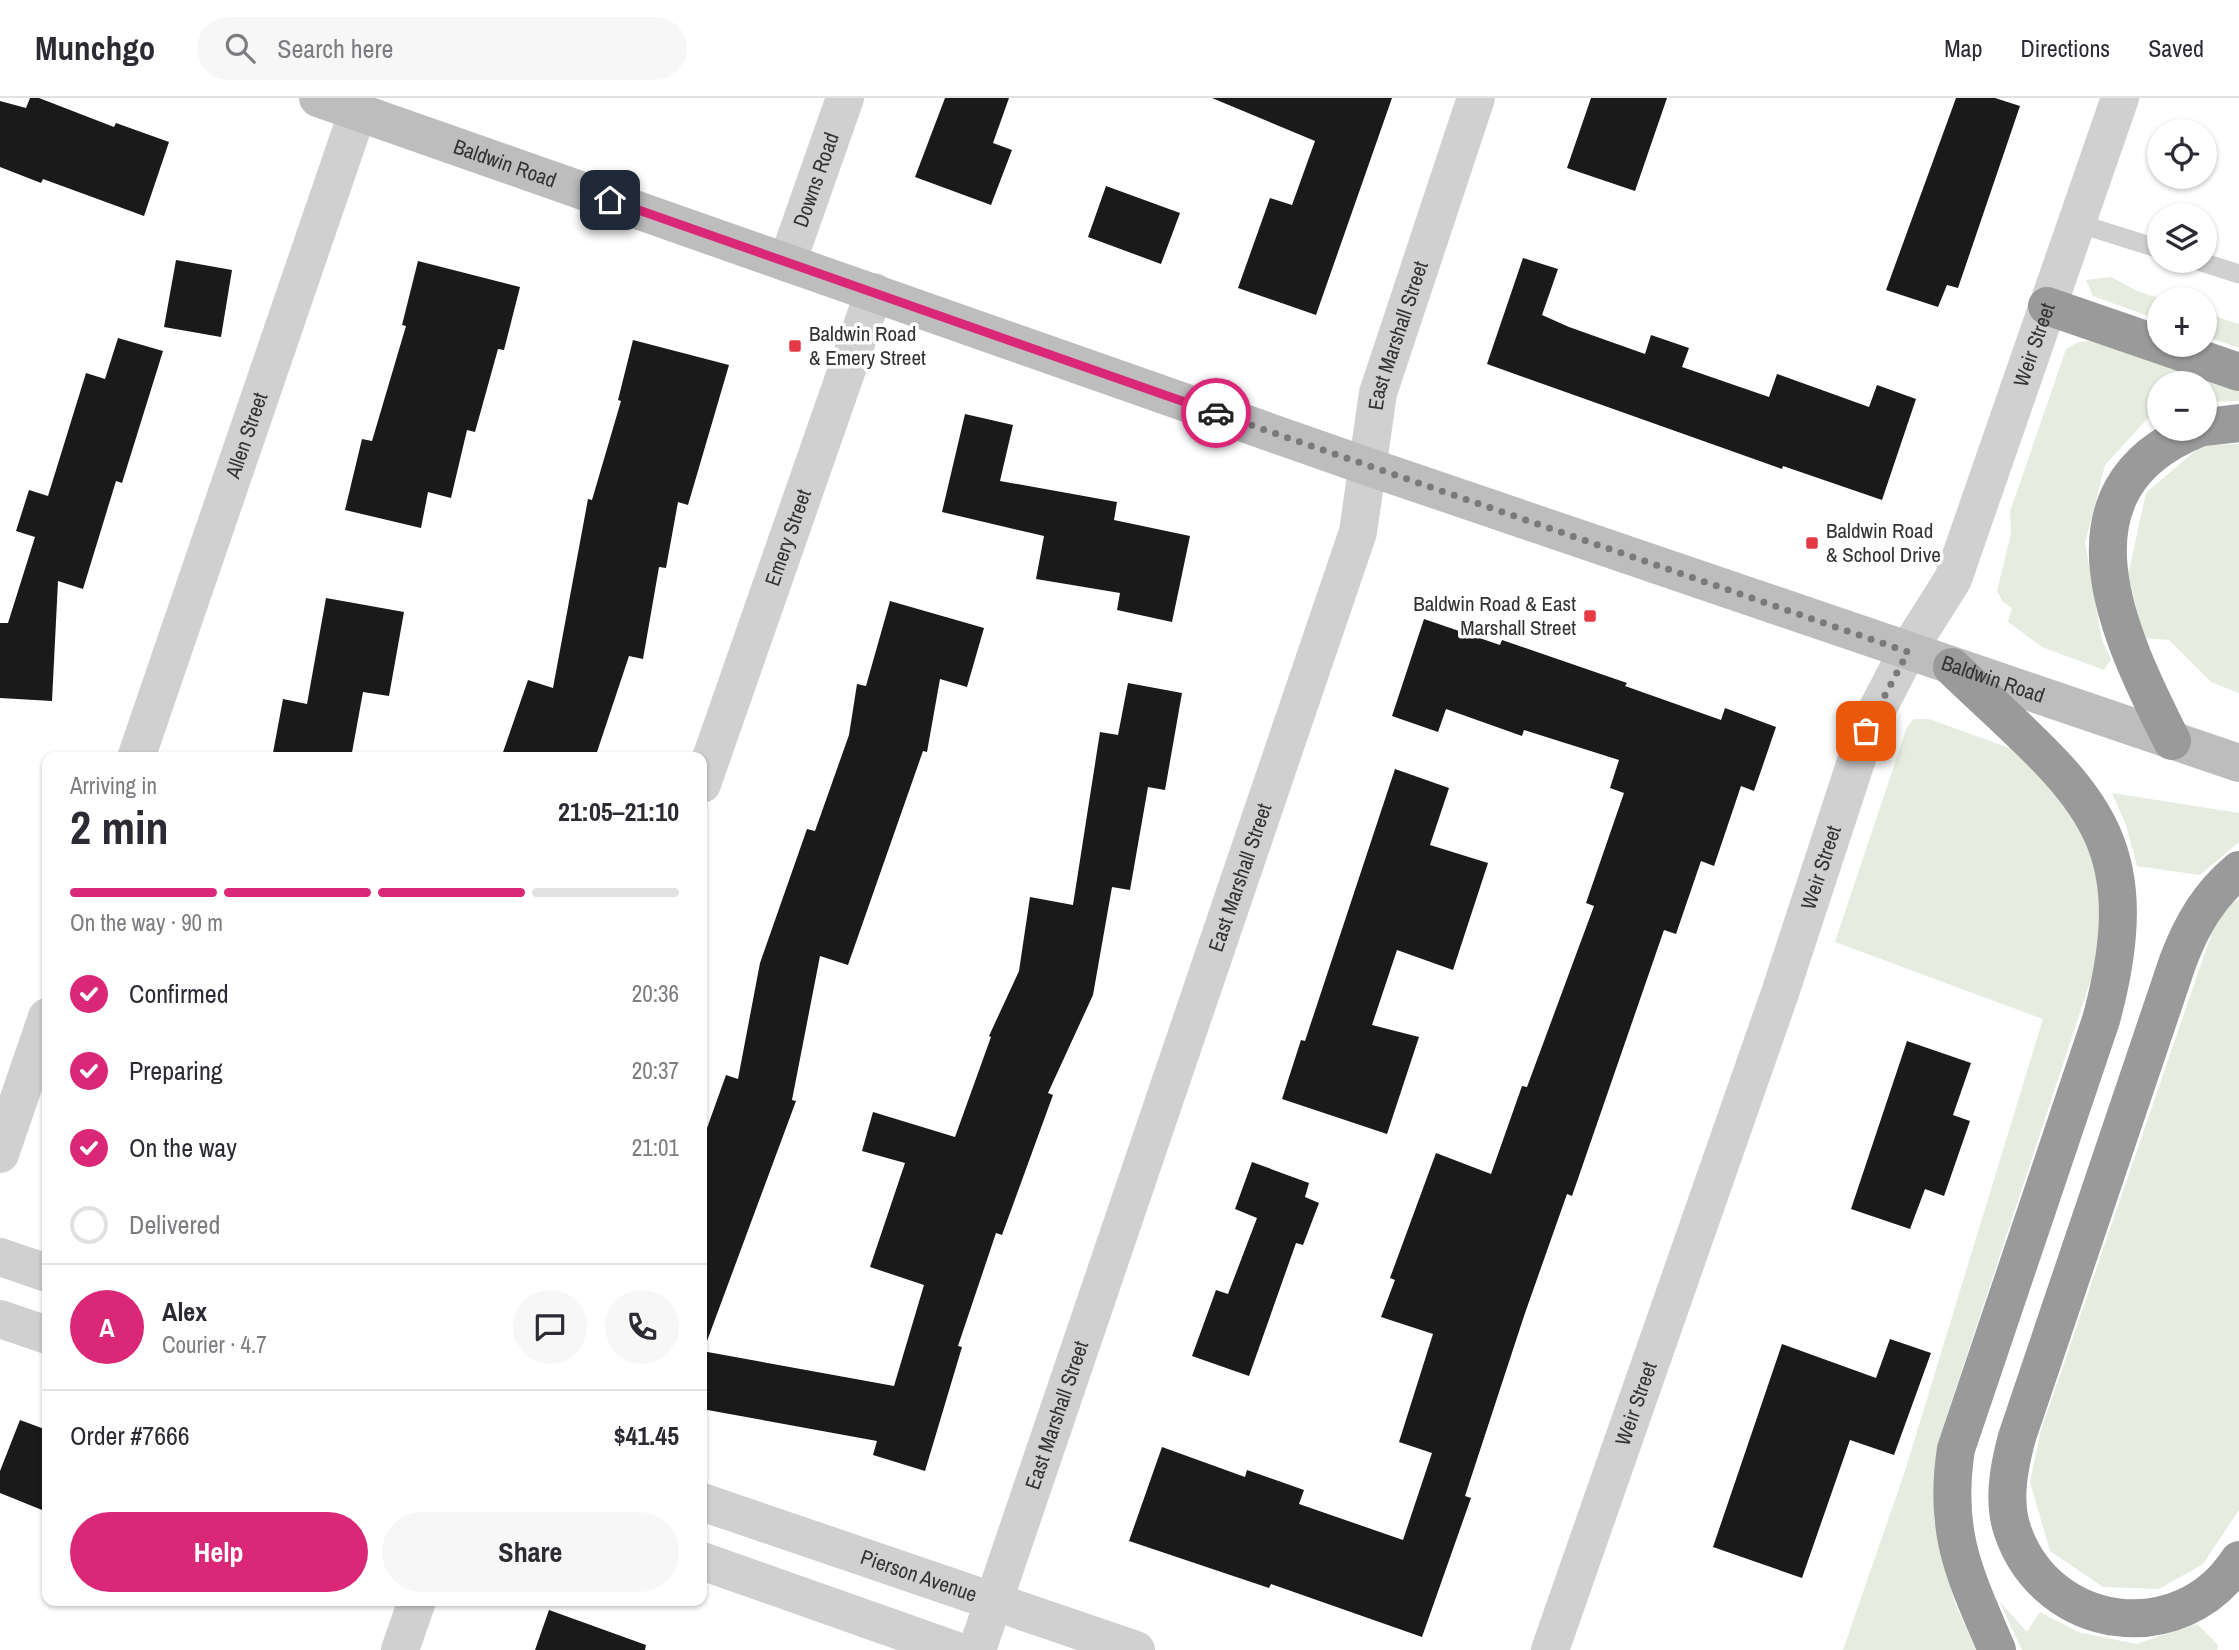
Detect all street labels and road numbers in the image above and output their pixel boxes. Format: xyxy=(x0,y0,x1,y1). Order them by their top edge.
street label: Downs Road xyxy=(786,128,846,231)
street label: Baldwin Road xyxy=(450,132,560,195)
street label: East Marshall Street xyxy=(1361,257,1435,412)
street label: Weir Street xyxy=(2006,299,2062,390)
street label: Allen Street xyxy=(218,388,274,483)
street label: Emery Street xyxy=(757,485,818,590)
street label: Baldwin Road xyxy=(1938,648,2049,710)
street label: East Marshall Street xyxy=(1201,799,1279,956)
street label: Weir Street xyxy=(1793,822,1848,913)
street label: East Marshall Street xyxy=(1018,1337,1095,1493)
street label: Weir Street xyxy=(1608,1358,1664,1449)
street label: Pierson Avenue xyxy=(857,1542,981,1609)

